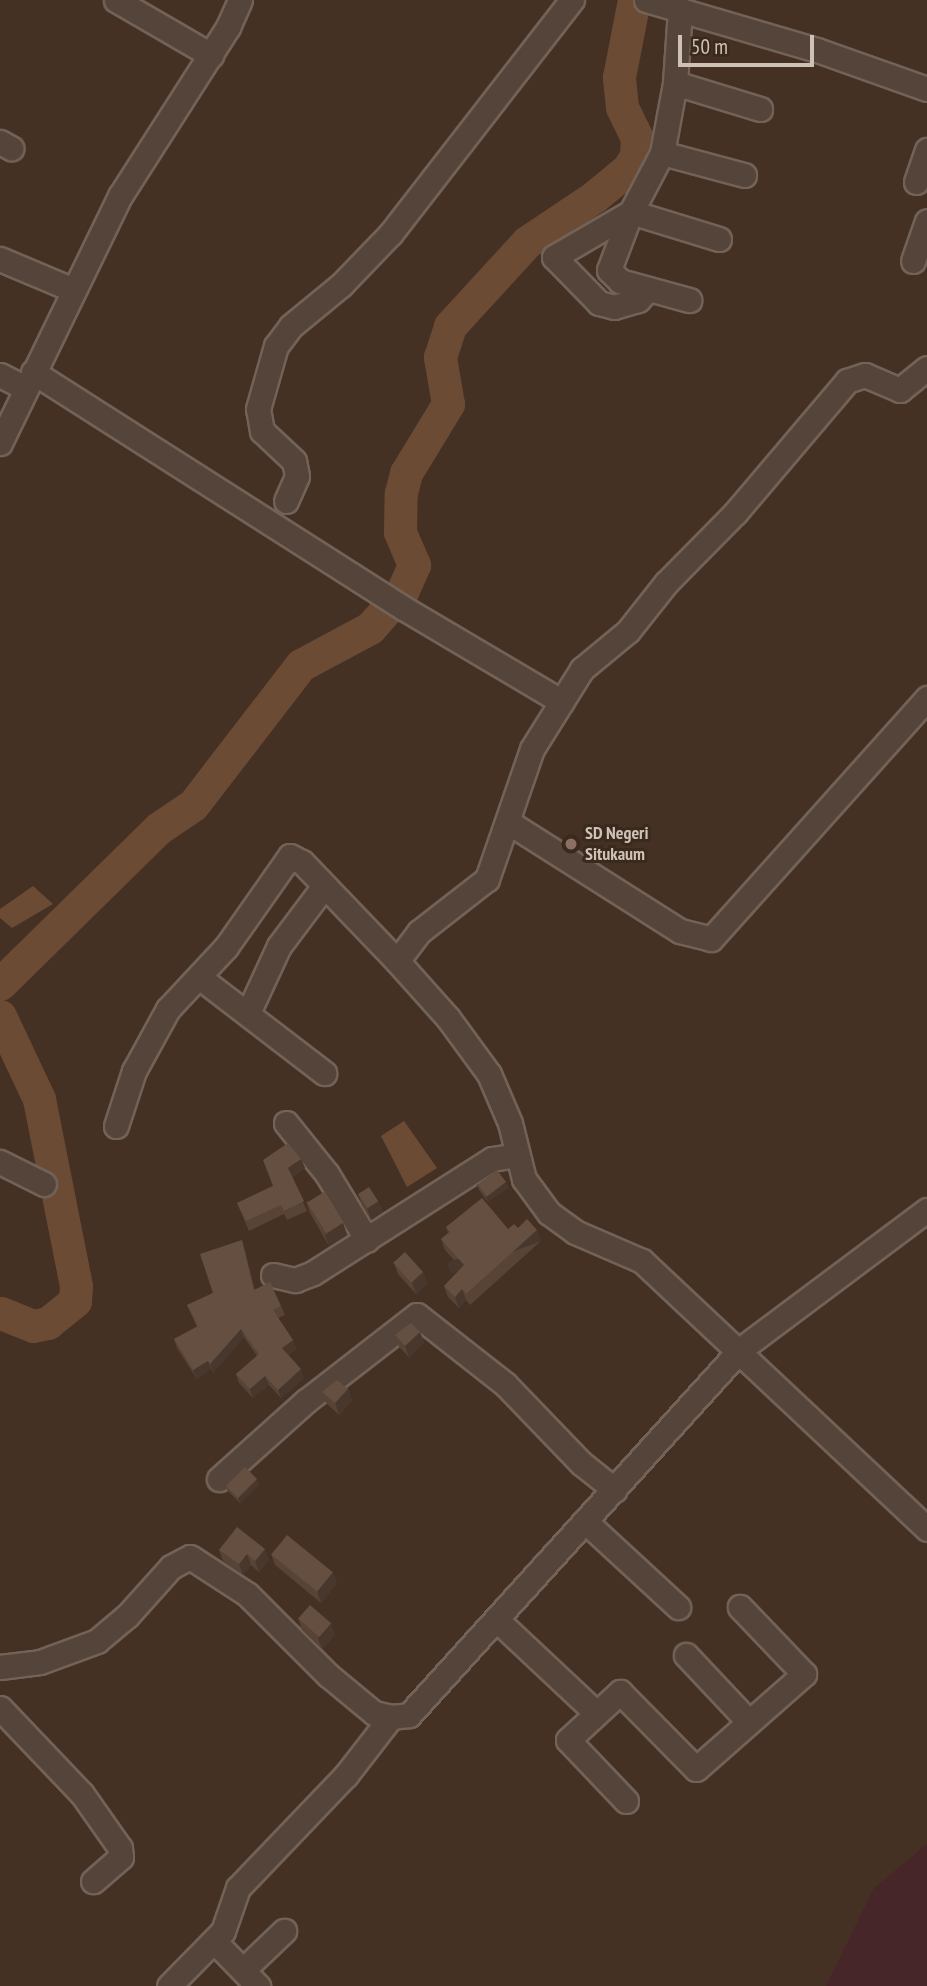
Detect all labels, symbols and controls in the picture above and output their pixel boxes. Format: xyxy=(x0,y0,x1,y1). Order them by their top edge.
scale bar xyxy=(682,21,818,65)
text: 50 m xyxy=(691,33,728,60)
place label: SD Negeri Situkaum xyxy=(585,823,649,866)
marker: SD Negeri Situkaum xyxy=(563,836,579,852)

